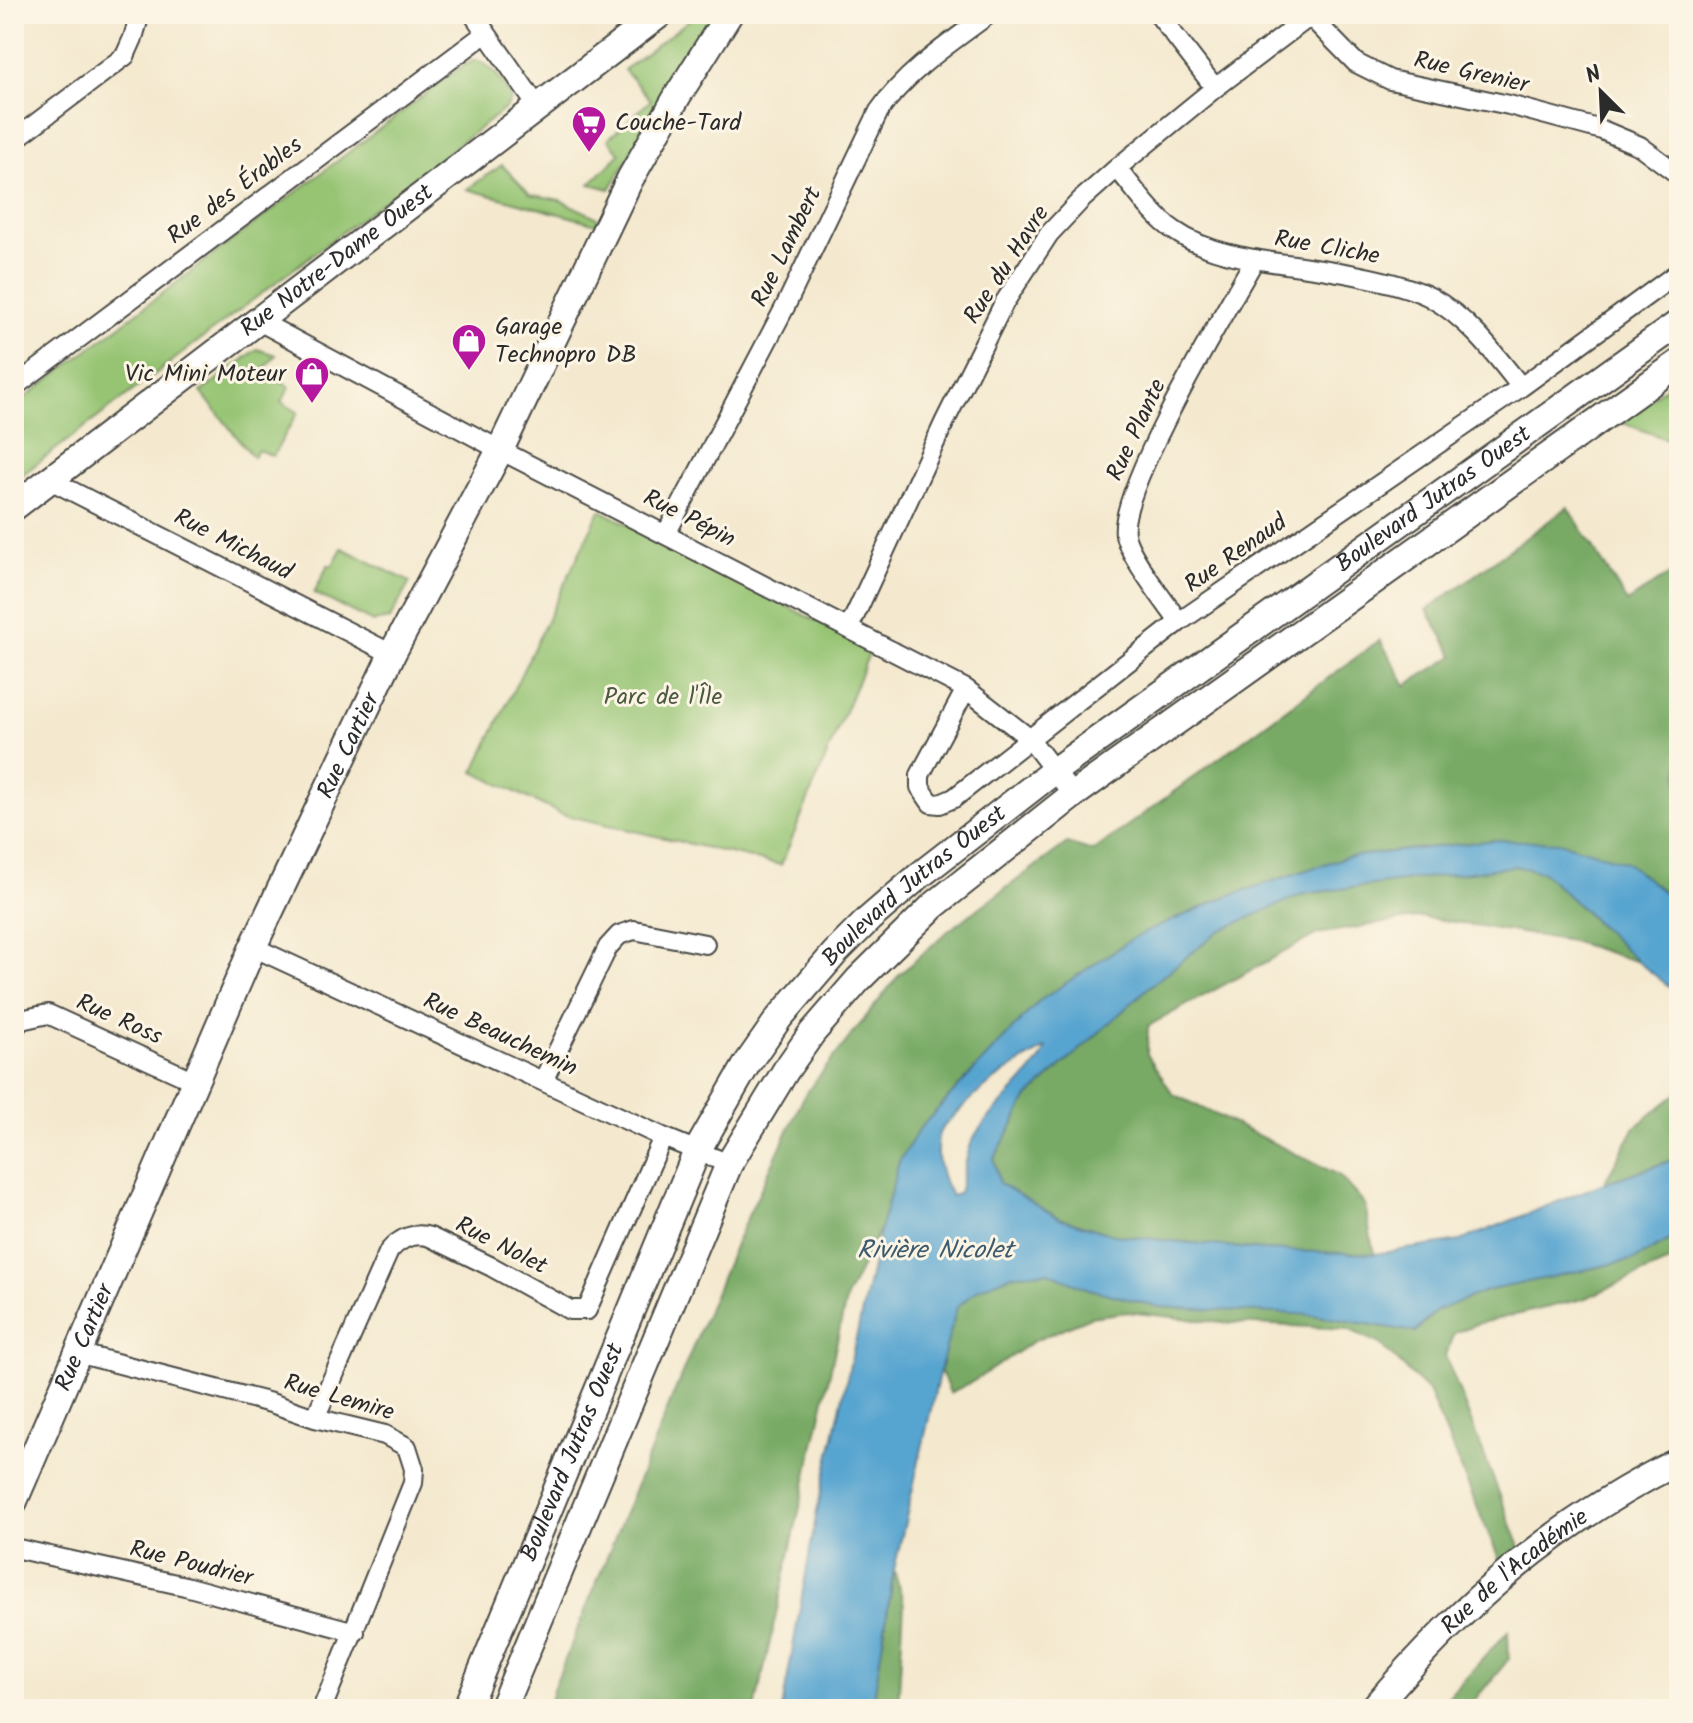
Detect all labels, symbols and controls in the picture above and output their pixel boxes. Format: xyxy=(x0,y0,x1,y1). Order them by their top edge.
street label: Rue Grenier xyxy=(1410,41,1534,106)
north arrow xyxy=(1561,52,1641,132)
text: N xyxy=(1580,57,1607,95)
supermarket icon: Couche-Tard xyxy=(570,104,608,154)
place label: Couche-Tard xyxy=(615,104,742,143)
street label: Rue des Érables xyxy=(159,127,311,255)
street label: Rue Notre-Dame Ouest xyxy=(231,173,443,348)
street label: Rue Lambert xyxy=(741,179,833,314)
street label: Rue du Havre xyxy=(954,197,1060,332)
street label: Rue Cliche xyxy=(1271,220,1383,276)
place label: Garage Technopro DB xyxy=(495,308,637,375)
shop icon: Garage Technopro DB xyxy=(450,322,488,372)
place label: Vic Mini Moteur xyxy=(125,355,288,394)
shop icon: Vic Mini Moteur xyxy=(293,355,331,405)
street label: Rue Plante xyxy=(1096,372,1178,488)
street label: Boulevard Jutras Ouest xyxy=(1327,415,1540,583)
street label: Rue Pépin xyxy=(636,479,742,559)
street label: Rue Michaud xyxy=(167,498,300,592)
street label: Rue Renaud xyxy=(1176,503,1297,604)
park label: Parc de l'Île xyxy=(604,678,722,717)
street label: Rue Cartier xyxy=(307,684,391,805)
street label: Boulevard Jutras Ouest xyxy=(812,795,1015,975)
street label: Rue Beauchemin xyxy=(416,982,584,1088)
street label: Rue Ross xyxy=(69,984,169,1056)
street label: Rue Nolet xyxy=(448,1206,555,1286)
water label: Rivière Nicolet xyxy=(857,1230,1017,1272)
street label: Rue Cartier xyxy=(44,1276,126,1397)
street label: Boulevard Jutras Ouest xyxy=(510,1336,635,1567)
street label: Rue Lemire xyxy=(279,1364,399,1432)
street label: Rue de l'Académie xyxy=(1431,1498,1597,1644)
street label: Rue Poudrier xyxy=(125,1530,259,1599)

